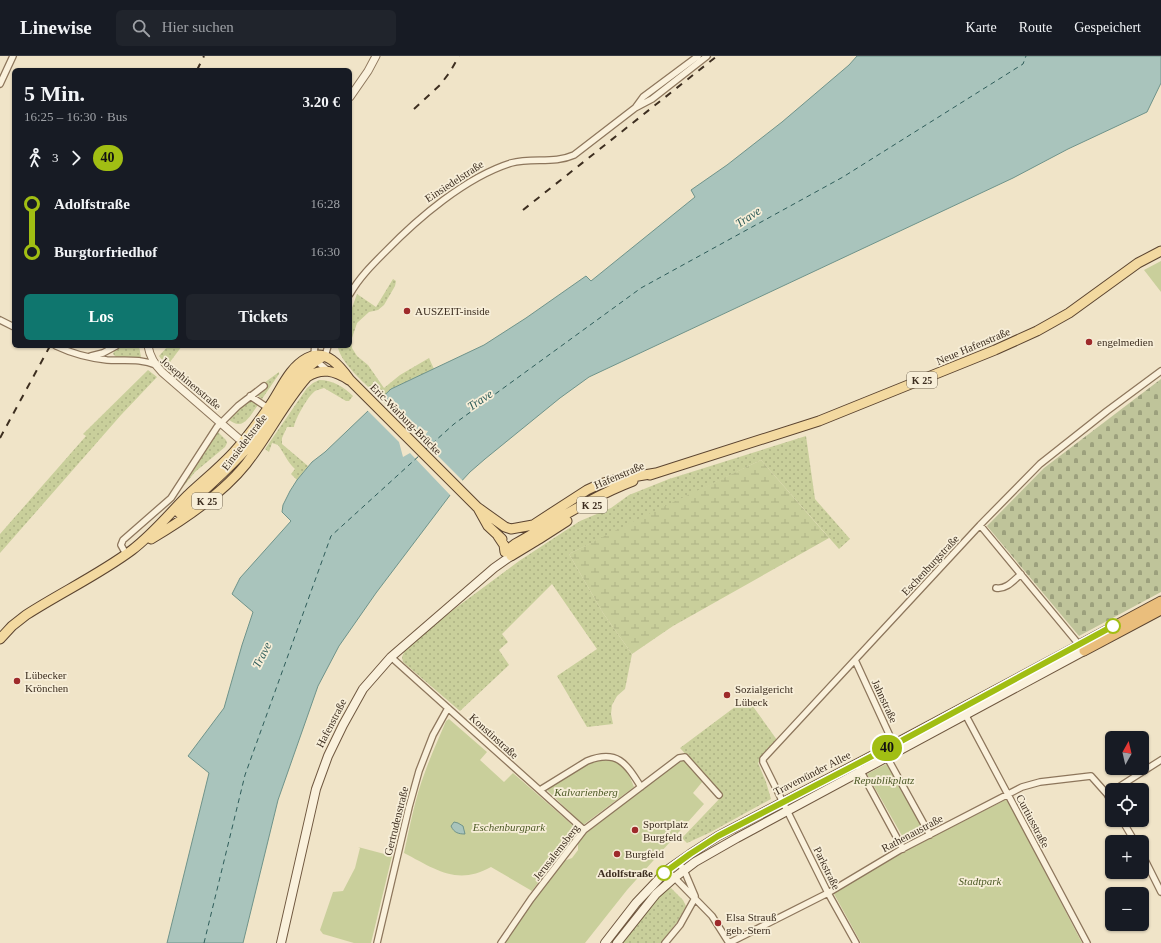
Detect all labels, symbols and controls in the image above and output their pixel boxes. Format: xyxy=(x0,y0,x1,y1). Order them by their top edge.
search box xyxy=(116,10,396,46)
text: Linewise xyxy=(20,17,92,38)
icon: search xyxy=(130,17,152,39)
text: Hier suchen xyxy=(162,19,234,35)
text: Karte xyxy=(966,20,997,35)
text: Route xyxy=(1019,20,1052,35)
text: Gespeichert xyxy=(1074,20,1141,35)
text: 5 Min. xyxy=(24,81,85,106)
text: 3.20 € xyxy=(303,94,340,110)
text: 16:25 – 16:30 · Bus xyxy=(24,109,127,124)
icon: walk xyxy=(24,147,46,169)
icon: forward xyxy=(65,147,87,169)
text: 3 xyxy=(52,150,59,165)
text: 40 xyxy=(101,150,115,165)
street label: Einsiedelstraße xyxy=(423,158,486,204)
text: Adolfstraße xyxy=(54,196,130,212)
text: 16:28 xyxy=(310,196,340,211)
water label: Trave xyxy=(733,203,764,230)
text: Burgtorfriedhof xyxy=(54,244,157,260)
text: 16:30 xyxy=(310,244,340,259)
button: Los xyxy=(24,294,178,340)
button: Tickets xyxy=(186,294,340,340)
place label: AUSZEIT-inside xyxy=(415,305,490,317)
marker: AUSZEIT-inside xyxy=(402,306,412,316)
street label: Neue Hafenstraße xyxy=(934,325,1012,367)
place label: engelmedien xyxy=(1097,336,1154,348)
marker: engelmedien xyxy=(1084,337,1094,347)
street label: Josephinenstraße xyxy=(158,354,224,412)
road number: K 25 xyxy=(907,372,937,388)
street label: Eric-Warburg-Brücke xyxy=(368,381,444,457)
water label: Trave xyxy=(465,386,496,413)
street label: Einsiedelstraße xyxy=(219,411,269,472)
street label: Hafenstraße xyxy=(592,459,646,491)
road number: K 25 xyxy=(192,493,222,509)
road number: K 25 xyxy=(577,497,607,513)
street label: Eschenburgstraße xyxy=(899,532,961,598)
unlabelled marker xyxy=(1105,618,1121,634)
water label: Trave xyxy=(250,639,275,670)
place label: Lübecker Krönchen xyxy=(25,669,69,694)
marker: Lübecker Krönchen xyxy=(12,676,22,686)
street label: Jahnstraße xyxy=(870,677,900,725)
place label: Sozialgericht Lübeck xyxy=(735,683,793,708)
marker: Sozialgericht Lübeck xyxy=(722,690,732,700)
street label: Hafenstraße xyxy=(314,697,348,749)
street label: Konstinstraße xyxy=(467,711,521,761)
north arrow xyxy=(1105,731,1149,775)
map controls xyxy=(1105,731,1149,931)
line badge: 40 xyxy=(869,735,905,761)
text: 40 xyxy=(880,740,894,755)
street label: Travemünder Allee xyxy=(771,748,853,798)
park label: Republikplatz xyxy=(853,774,915,786)
button: locate xyxy=(1105,783,1149,827)
street label: Gertrudenstraße xyxy=(382,785,410,857)
park label: Kalvarienberg xyxy=(553,786,618,798)
street label: Curtiusstraße xyxy=(1014,792,1052,850)
street label: Rathenaustraße xyxy=(879,812,945,854)
place label: Sportplatz Burgfeld xyxy=(643,818,688,843)
park label: Eschenburgpark xyxy=(472,821,546,833)
street label: Jerusalemsberg xyxy=(530,821,582,882)
marker: Sportplatz Burgfeld xyxy=(630,825,640,835)
button: + xyxy=(1105,835,1149,879)
street label: Parkstraße xyxy=(811,845,843,892)
place label: Burgfeld xyxy=(625,848,664,860)
marker: Burgfeld xyxy=(612,849,622,859)
marker: Adolfstraße xyxy=(656,865,672,881)
place label: Adolfstraße xyxy=(597,867,653,879)
park label: Stadtpark xyxy=(959,875,1003,887)
button: − xyxy=(1105,887,1149,931)
place label: Elsa Strauß geb. Stern xyxy=(726,911,777,936)
marker: Elsa Strauß geb. Stern xyxy=(713,918,723,928)

